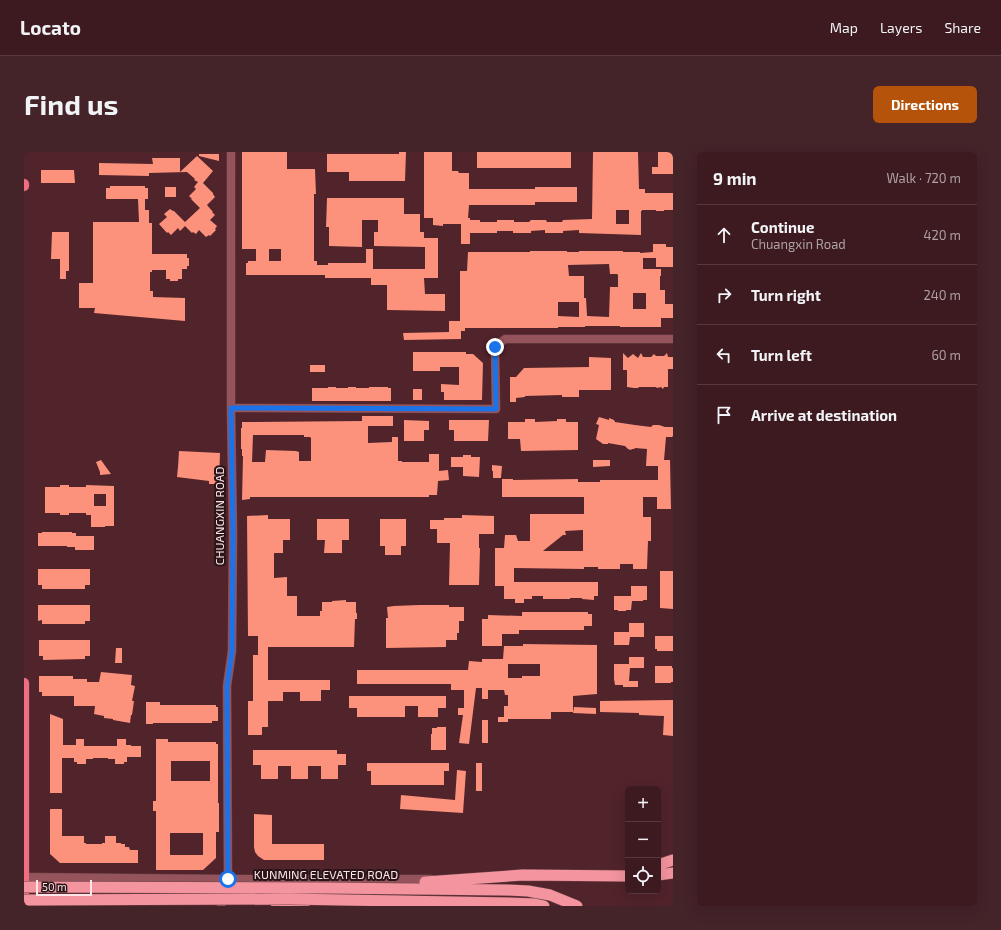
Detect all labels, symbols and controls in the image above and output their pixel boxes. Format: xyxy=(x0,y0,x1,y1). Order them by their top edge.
text: Locato xyxy=(20,16,81,39)
text: Map xyxy=(830,19,858,36)
text: Layers xyxy=(880,19,922,36)
text: Share xyxy=(944,19,981,36)
button: Directions xyxy=(873,86,977,123)
text: Find us xyxy=(24,87,118,121)
text: 9 min xyxy=(713,168,757,188)
text: Walk · 720 m xyxy=(886,170,961,186)
text: Continue xyxy=(751,218,814,236)
icon: ahead xyxy=(713,224,735,246)
text: 420 m xyxy=(924,227,961,243)
text: Chuangxin Road xyxy=(751,236,846,252)
icon: right xyxy=(713,284,735,306)
text: Turn right xyxy=(751,286,821,304)
text: 240 m xyxy=(924,287,961,303)
route end xyxy=(486,338,504,356)
icon: left xyxy=(713,344,735,366)
text: Turn left xyxy=(751,346,812,364)
text: 60 m xyxy=(931,347,961,363)
icon: arrive xyxy=(713,404,735,426)
text: Arrive at destination xyxy=(751,406,897,424)
street label: CHUANGXIN ROAD xyxy=(212,467,226,565)
map controls xyxy=(625,786,661,894)
button: + xyxy=(625,786,661,822)
button: − xyxy=(625,822,661,858)
button: locate xyxy=(625,858,661,894)
street label: KUNMING ELEVATED ROAD xyxy=(254,867,398,881)
route start xyxy=(219,870,237,888)
scale bar xyxy=(36,878,92,897)
text: 50 m xyxy=(42,880,67,893)

